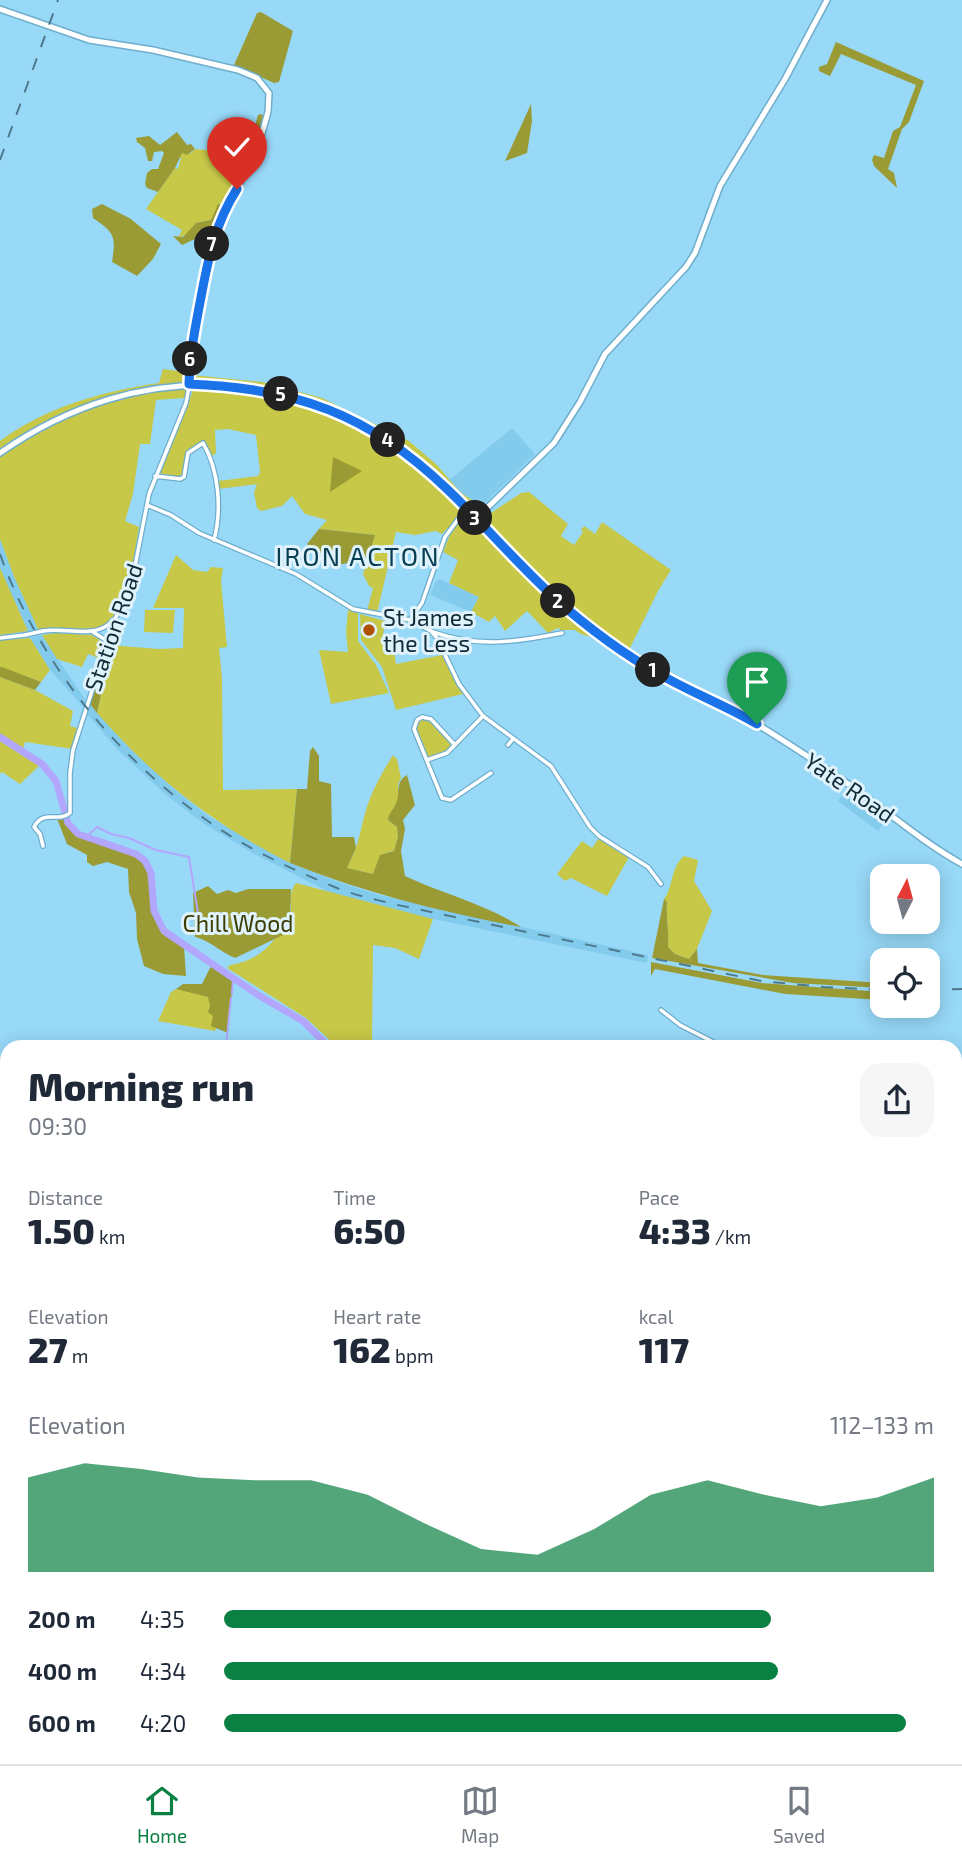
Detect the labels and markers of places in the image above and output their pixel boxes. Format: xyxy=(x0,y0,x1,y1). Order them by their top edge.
pin xyxy=(207,117,267,189)
pin: 7 xyxy=(194,226,230,262)
pin: 6 xyxy=(172,342,208,376)
pin: 5 xyxy=(264,376,298,412)
pin: 4 xyxy=(370,422,406,458)
pin: 3 xyxy=(458,500,492,536)
pin: 2 xyxy=(540,584,576,618)
place label: St James the Less xyxy=(383,603,474,657)
marker: St James the Less xyxy=(361,622,377,638)
pin: 1 xyxy=(636,652,670,688)
pin xyxy=(727,652,787,724)

